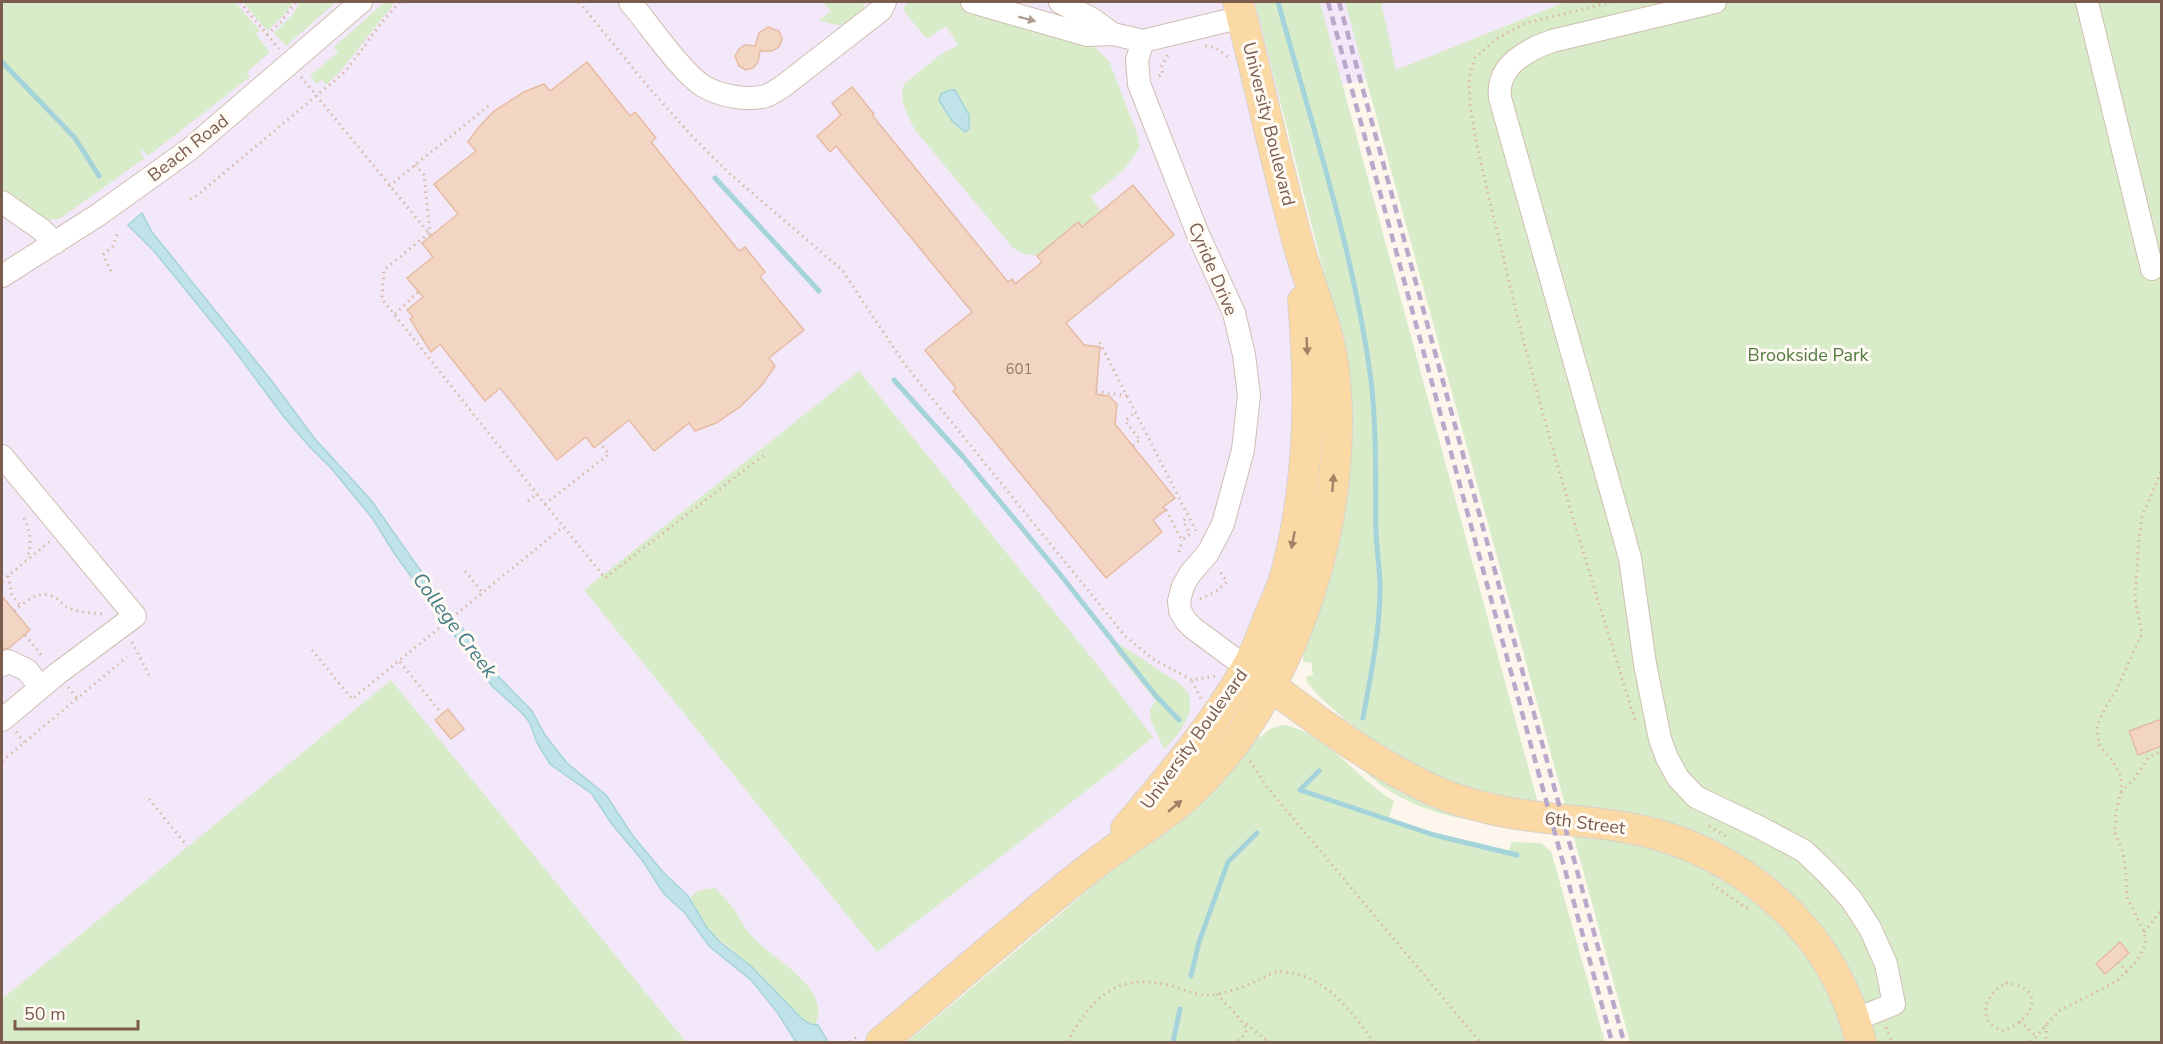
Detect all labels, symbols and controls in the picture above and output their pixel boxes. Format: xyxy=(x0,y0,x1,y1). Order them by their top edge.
one-way arrow xyxy=(1019,15,1037,24)
street label: University Boulevard xyxy=(1237,40,1301,208)
street label: Beach Road xyxy=(143,109,233,187)
street label: Cyride Drive xyxy=(1183,219,1243,319)
one-way arrow xyxy=(1302,337,1312,356)
park label: Brookside Park xyxy=(1748,343,1869,367)
house number: 601 xyxy=(1005,359,1033,379)
one-way arrow xyxy=(1328,474,1338,493)
one-way arrow xyxy=(1288,531,1297,550)
water label: College Creek xyxy=(406,567,504,684)
street label: University Boulevard xyxy=(1135,664,1253,814)
one-way arrow xyxy=(1167,800,1182,813)
street label: 6th Street xyxy=(1543,806,1627,840)
scale bar xyxy=(15,993,138,1031)
text: 50 m xyxy=(24,1002,66,1026)

